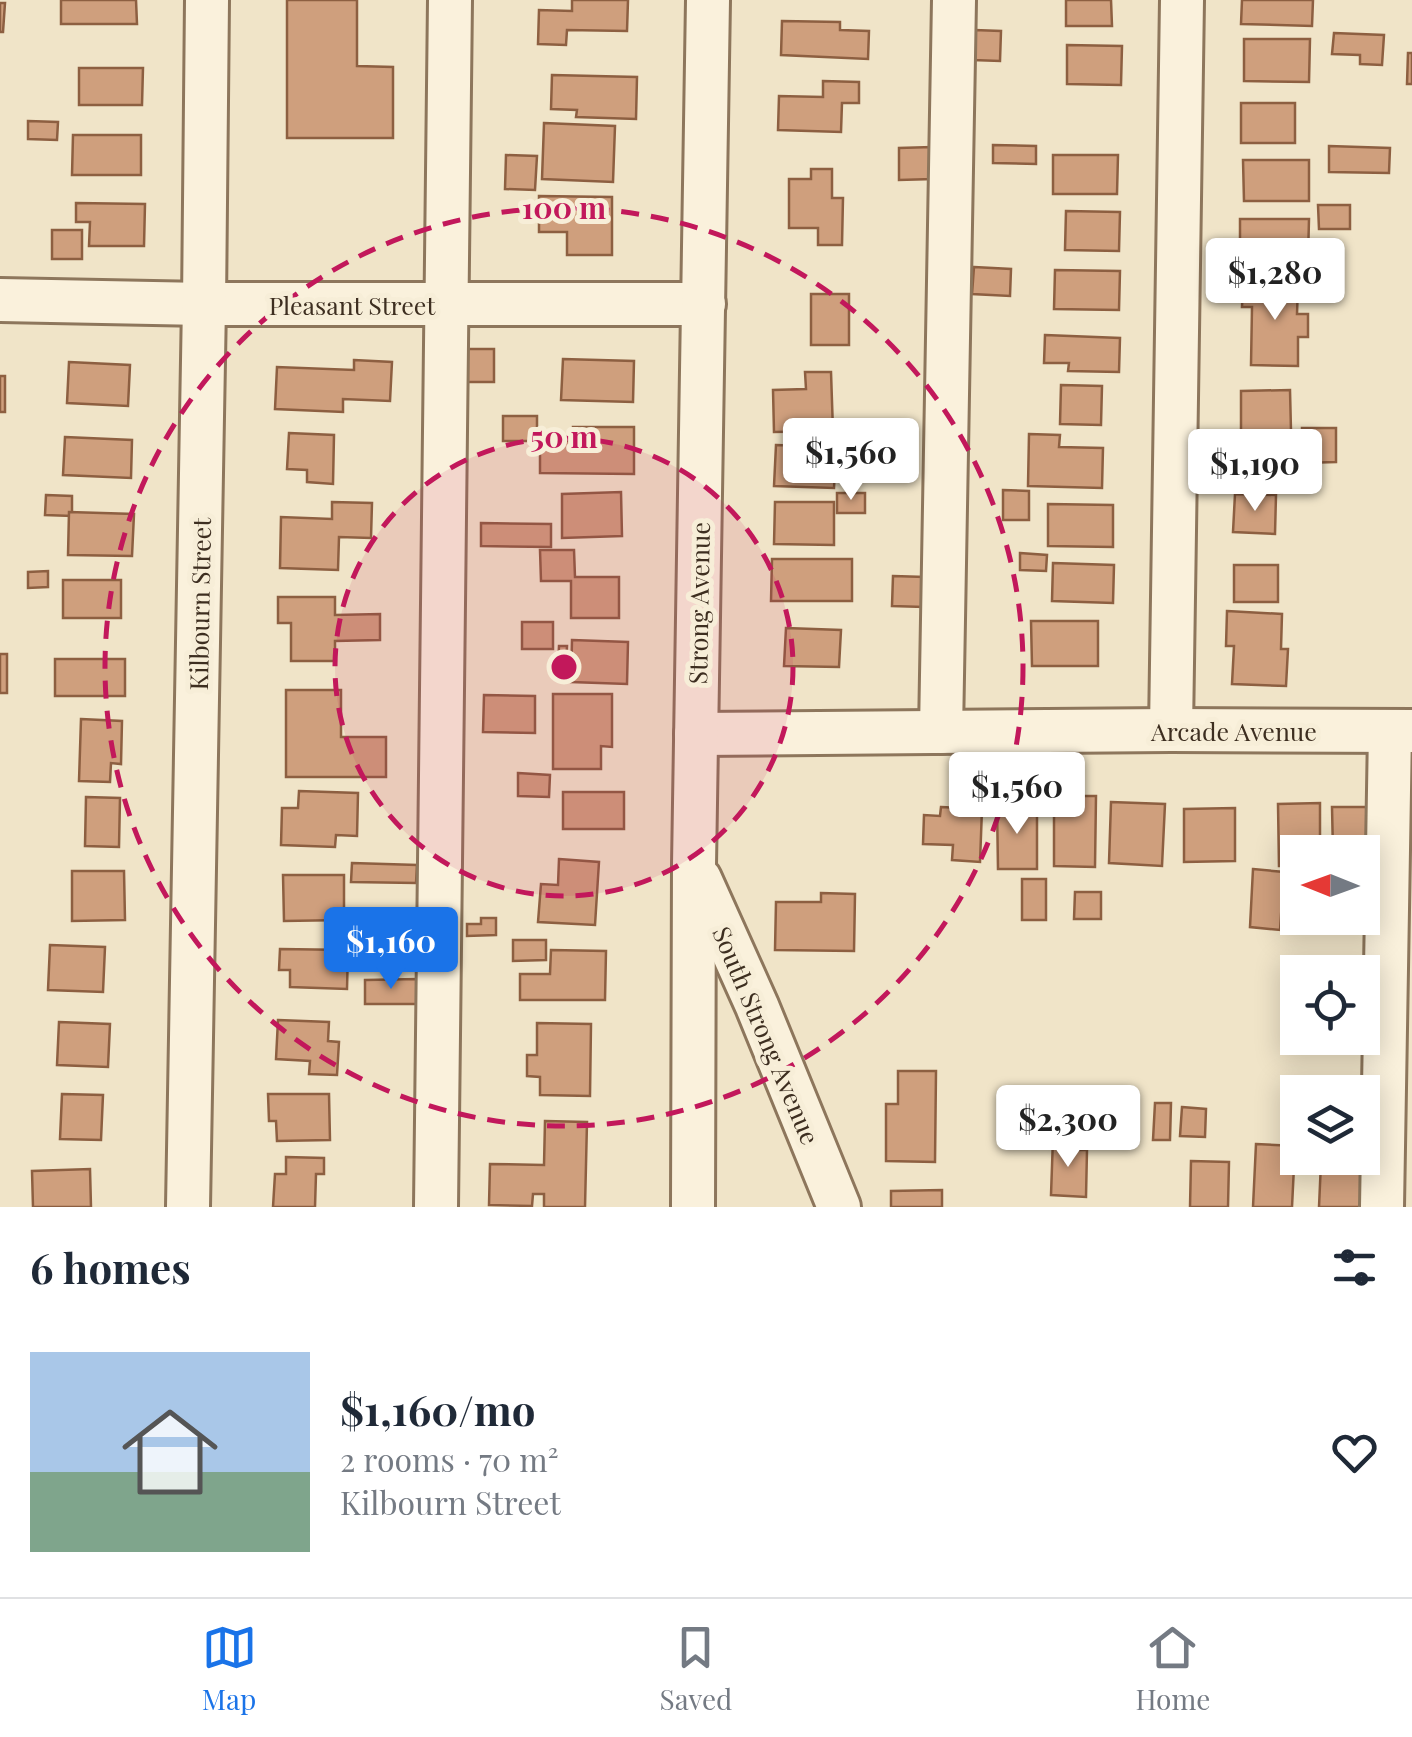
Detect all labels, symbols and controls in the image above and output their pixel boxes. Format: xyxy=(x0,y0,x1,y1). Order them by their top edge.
text: 100 m xyxy=(522,187,606,227)
pin: $1,280 xyxy=(1194,238,1356,323)
text: $1,280 xyxy=(1228,249,1322,292)
street label: Pleasant Street xyxy=(269,288,437,321)
text: 50 m xyxy=(530,416,598,456)
pin: $1,560 xyxy=(770,418,932,503)
text: $1,560 xyxy=(805,429,897,472)
pin: $1,190 xyxy=(1174,429,1336,514)
text: $1,190 xyxy=(1210,440,1300,483)
street label: Kilbourn Street xyxy=(181,516,217,691)
street label: Strong Avenue xyxy=(680,522,716,684)
centre of rings xyxy=(546,649,582,685)
street label: Arcade Avenue xyxy=(1150,714,1317,747)
pin: $1,560 xyxy=(936,752,1098,837)
text: $1,560 xyxy=(971,763,1063,806)
north arrow xyxy=(1280,835,1380,935)
map controls xyxy=(1280,835,1380,1175)
pin: $1,160 xyxy=(310,907,472,992)
text: $1,160 xyxy=(346,918,436,961)
street label: South Strong Avenue xyxy=(706,921,828,1149)
button: locate xyxy=(1280,955,1380,1055)
button: layers xyxy=(1280,1075,1380,1175)
pin: $2,300 xyxy=(987,1085,1149,1170)
text: $2,300 xyxy=(1018,1096,1118,1139)
text: 6 homes xyxy=(30,1239,191,1295)
icon: filters xyxy=(1327,1240,1382,1295)
text: $1,160/mo xyxy=(340,1381,536,1437)
icon: home xyxy=(110,1392,230,1512)
icon: heart xyxy=(1327,1425,1382,1480)
text: 2 rooms · 70 m² xyxy=(340,1437,558,1480)
text: Kilbourn Street xyxy=(340,1480,561,1523)
tab: Map xyxy=(202,1620,257,1717)
tab: Saved xyxy=(660,1620,732,1717)
tab: Home xyxy=(1135,1620,1210,1717)

